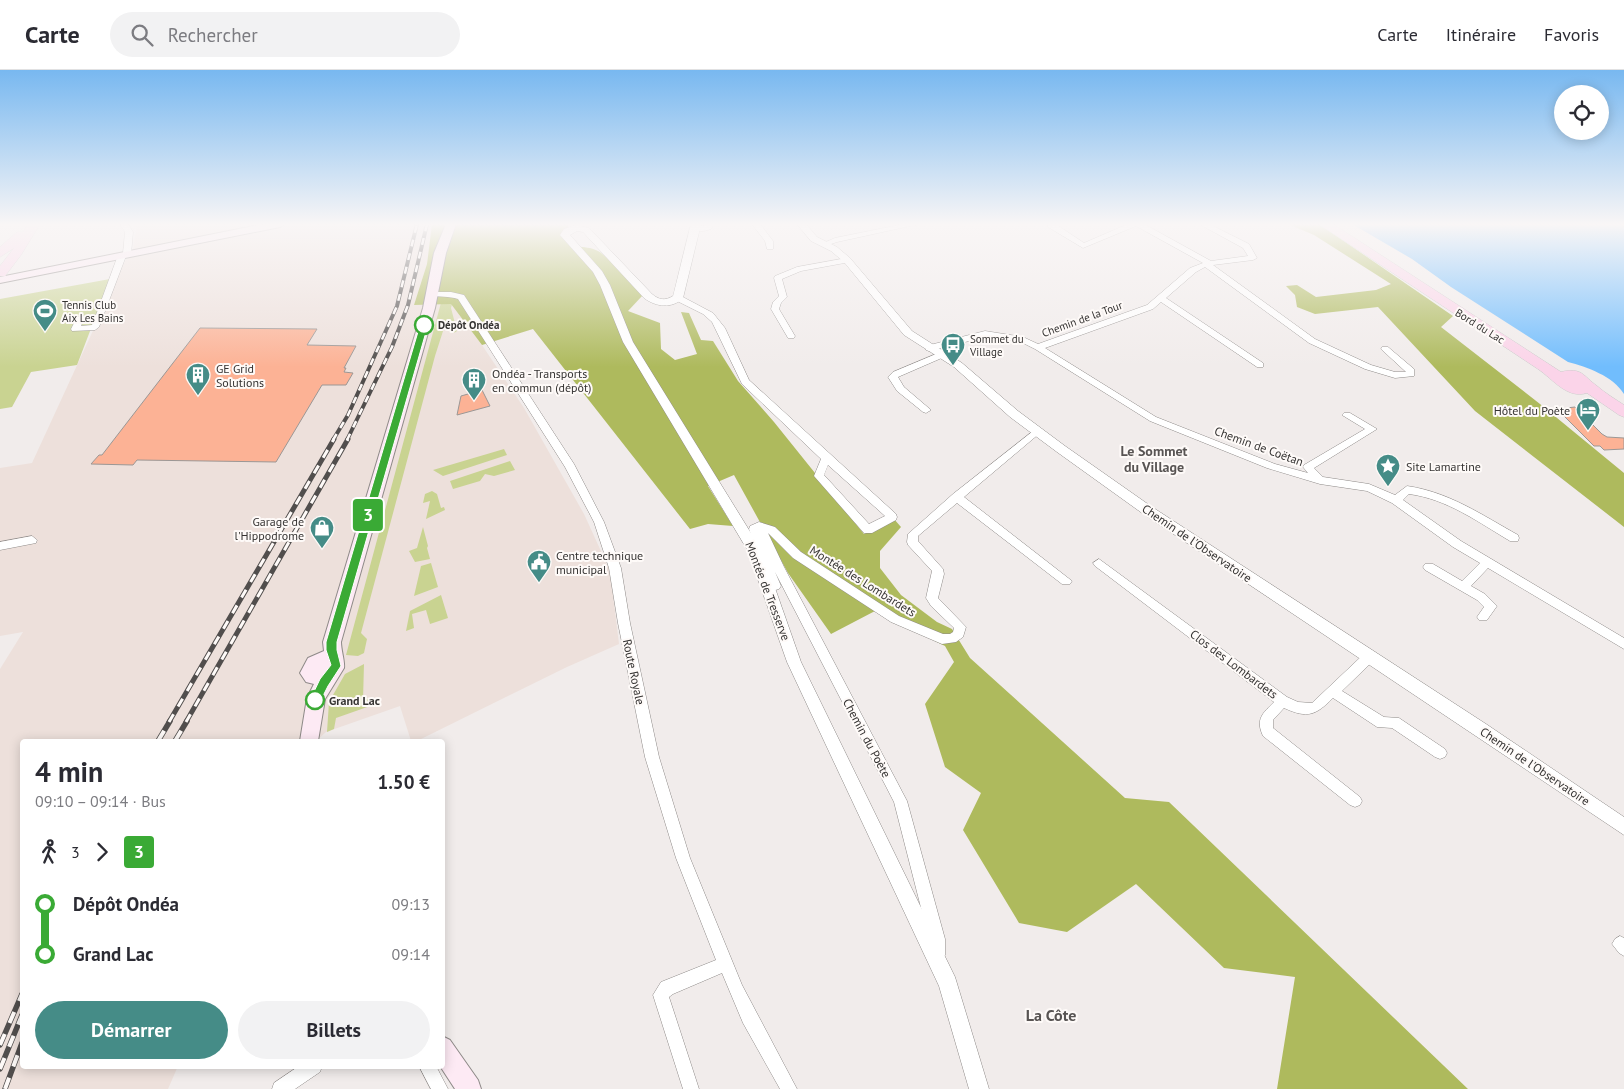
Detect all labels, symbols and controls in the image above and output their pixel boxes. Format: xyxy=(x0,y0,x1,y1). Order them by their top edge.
search box xyxy=(110,12,460,57)
text: Carte xyxy=(25,19,80,50)
icon: search xyxy=(128,21,156,49)
text: Rechercher xyxy=(168,23,258,47)
text: Carte xyxy=(1377,23,1418,46)
text: Itinéraire xyxy=(1446,23,1516,46)
text: Favoris xyxy=(1544,23,1599,46)
map controls xyxy=(1554,85,1609,140)
button: locate xyxy=(1554,85,1609,140)
sports icon: Tennis Club Aix Les Bains xyxy=(32,298,58,332)
place label: Tennis Club Aix Les Bains xyxy=(62,298,124,325)
street label: Chemin de la Tour xyxy=(1040,298,1124,340)
street label: Bord du Lac xyxy=(1453,305,1507,347)
marker: Dépôt Ondéa xyxy=(414,315,434,335)
place label: Dépôt Ondéa xyxy=(438,318,499,332)
bus stop icon: Sommet du Village xyxy=(940,332,966,366)
place label: Sommet du Village xyxy=(969,332,1024,359)
place label: GE Grid Solutions xyxy=(216,361,264,390)
building icon: GE Grid Solutions xyxy=(185,362,211,396)
place label: Ondéa - Transports en commun (dépôt) xyxy=(492,366,591,395)
building icon: Ondéa - Transports en commun (dépôt) xyxy=(461,367,487,401)
hotel icon: Hôtel du Poète xyxy=(1575,397,1601,431)
place label: Hôtel du Poète xyxy=(1494,403,1570,418)
street label: Chemin de Coëtan xyxy=(1212,423,1306,469)
district label: Le Sommet du Village xyxy=(1121,442,1188,476)
place icon: Site Lamartine xyxy=(1375,453,1401,487)
place label: Site Lamartine xyxy=(1406,459,1481,474)
line badge: 3 xyxy=(352,499,384,531)
street label: Chemin de l'Observatoire xyxy=(1139,501,1255,585)
text: 3 xyxy=(363,503,373,526)
place label: Garage de l'Hippodrome xyxy=(234,514,304,543)
shop icon: Garage de l'Hippodrome xyxy=(309,515,335,549)
street label: Montée de Tresserve xyxy=(742,539,794,643)
street label: Montée des Lombardets xyxy=(807,542,919,620)
place label: Centre technique municipal xyxy=(556,548,643,577)
public building icon: Centre technique municipal xyxy=(526,549,552,583)
street label: Clos des Lombardets xyxy=(1187,626,1281,702)
street label: Route Royale xyxy=(620,638,648,706)
marker: Grand Lac xyxy=(305,690,325,710)
place label: Grand Lac xyxy=(329,693,380,708)
street label: Chemin du Poète xyxy=(840,696,894,780)
street label: Chemin de l'Observatoire xyxy=(1477,724,1593,808)
text: 4 min xyxy=(35,753,103,790)
text: 1.50 € xyxy=(377,770,430,794)
text: 09:10 – 09:14 · Bus xyxy=(35,791,166,811)
icon: walk xyxy=(35,838,63,866)
icon: forward xyxy=(88,838,116,866)
text: 3 xyxy=(134,840,144,863)
text: 3 xyxy=(71,842,80,862)
text: Dépôt Ondéa xyxy=(73,892,179,916)
text: 09:13 xyxy=(392,894,430,914)
text: Grand Lac xyxy=(73,942,153,966)
text: 09:14 xyxy=(392,944,430,964)
button: Démarrer xyxy=(35,1001,228,1059)
button: Billets xyxy=(238,1001,430,1059)
district label: La Côte xyxy=(1026,1005,1076,1025)

